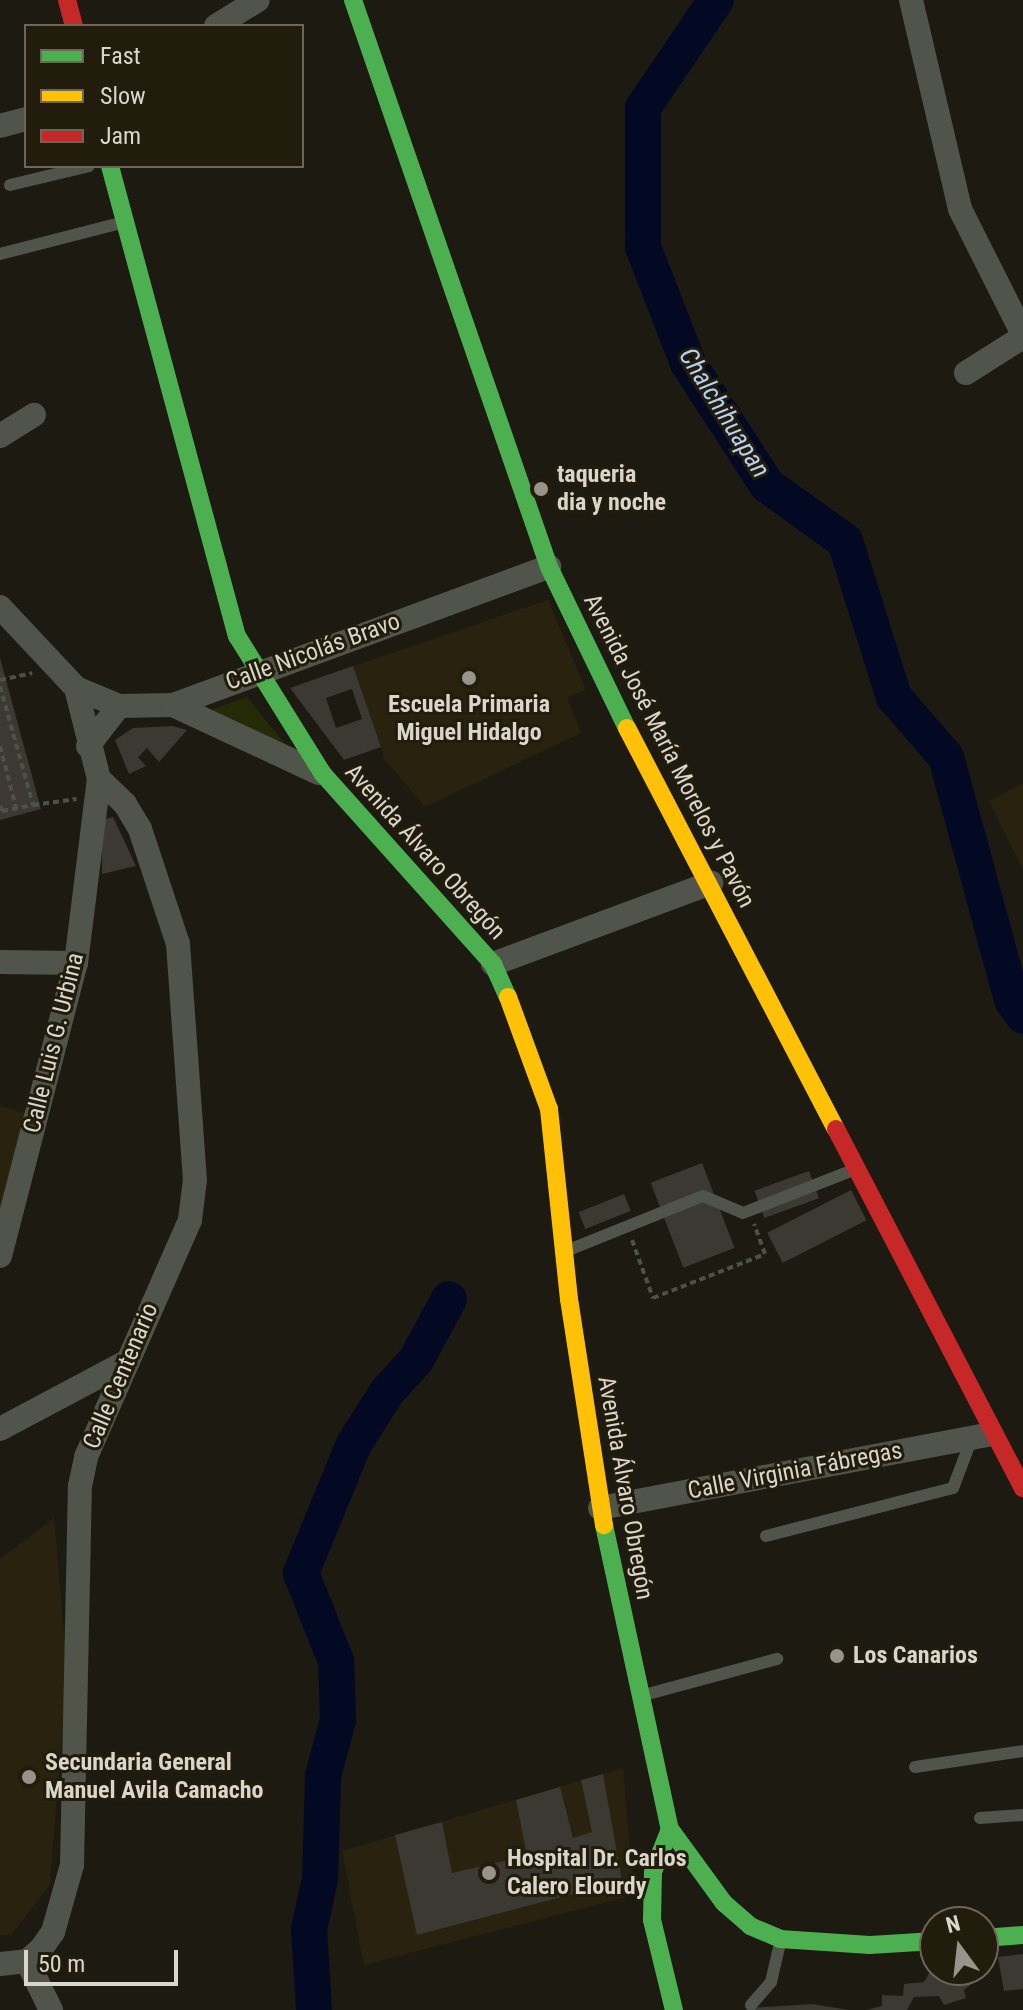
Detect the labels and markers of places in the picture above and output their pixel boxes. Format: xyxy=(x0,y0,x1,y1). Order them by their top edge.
place label: taqueria dia y noche xyxy=(557,461,666,517)
marker: taqueria dia y noche xyxy=(532,480,550,498)
marker: Escuela Primaria Miguel Hidalgo xyxy=(460,669,478,687)
place label: Escuela Primaria Miguel Hidalgo xyxy=(388,691,550,747)
place label: Los Canarios xyxy=(853,1642,978,1670)
marker: Los Canarios xyxy=(828,1647,846,1665)
place label: Secundaria General Manuel Avila Camacho xyxy=(45,1749,264,1805)
marker: Secundaria General Manuel Avila Camacho xyxy=(20,1768,38,1786)
place label: Hospital Dr. Carlos Calero Elourdy xyxy=(507,1845,687,1901)
marker: Hospital Dr. Carlos Calero Elourdy xyxy=(478,1862,500,1884)

